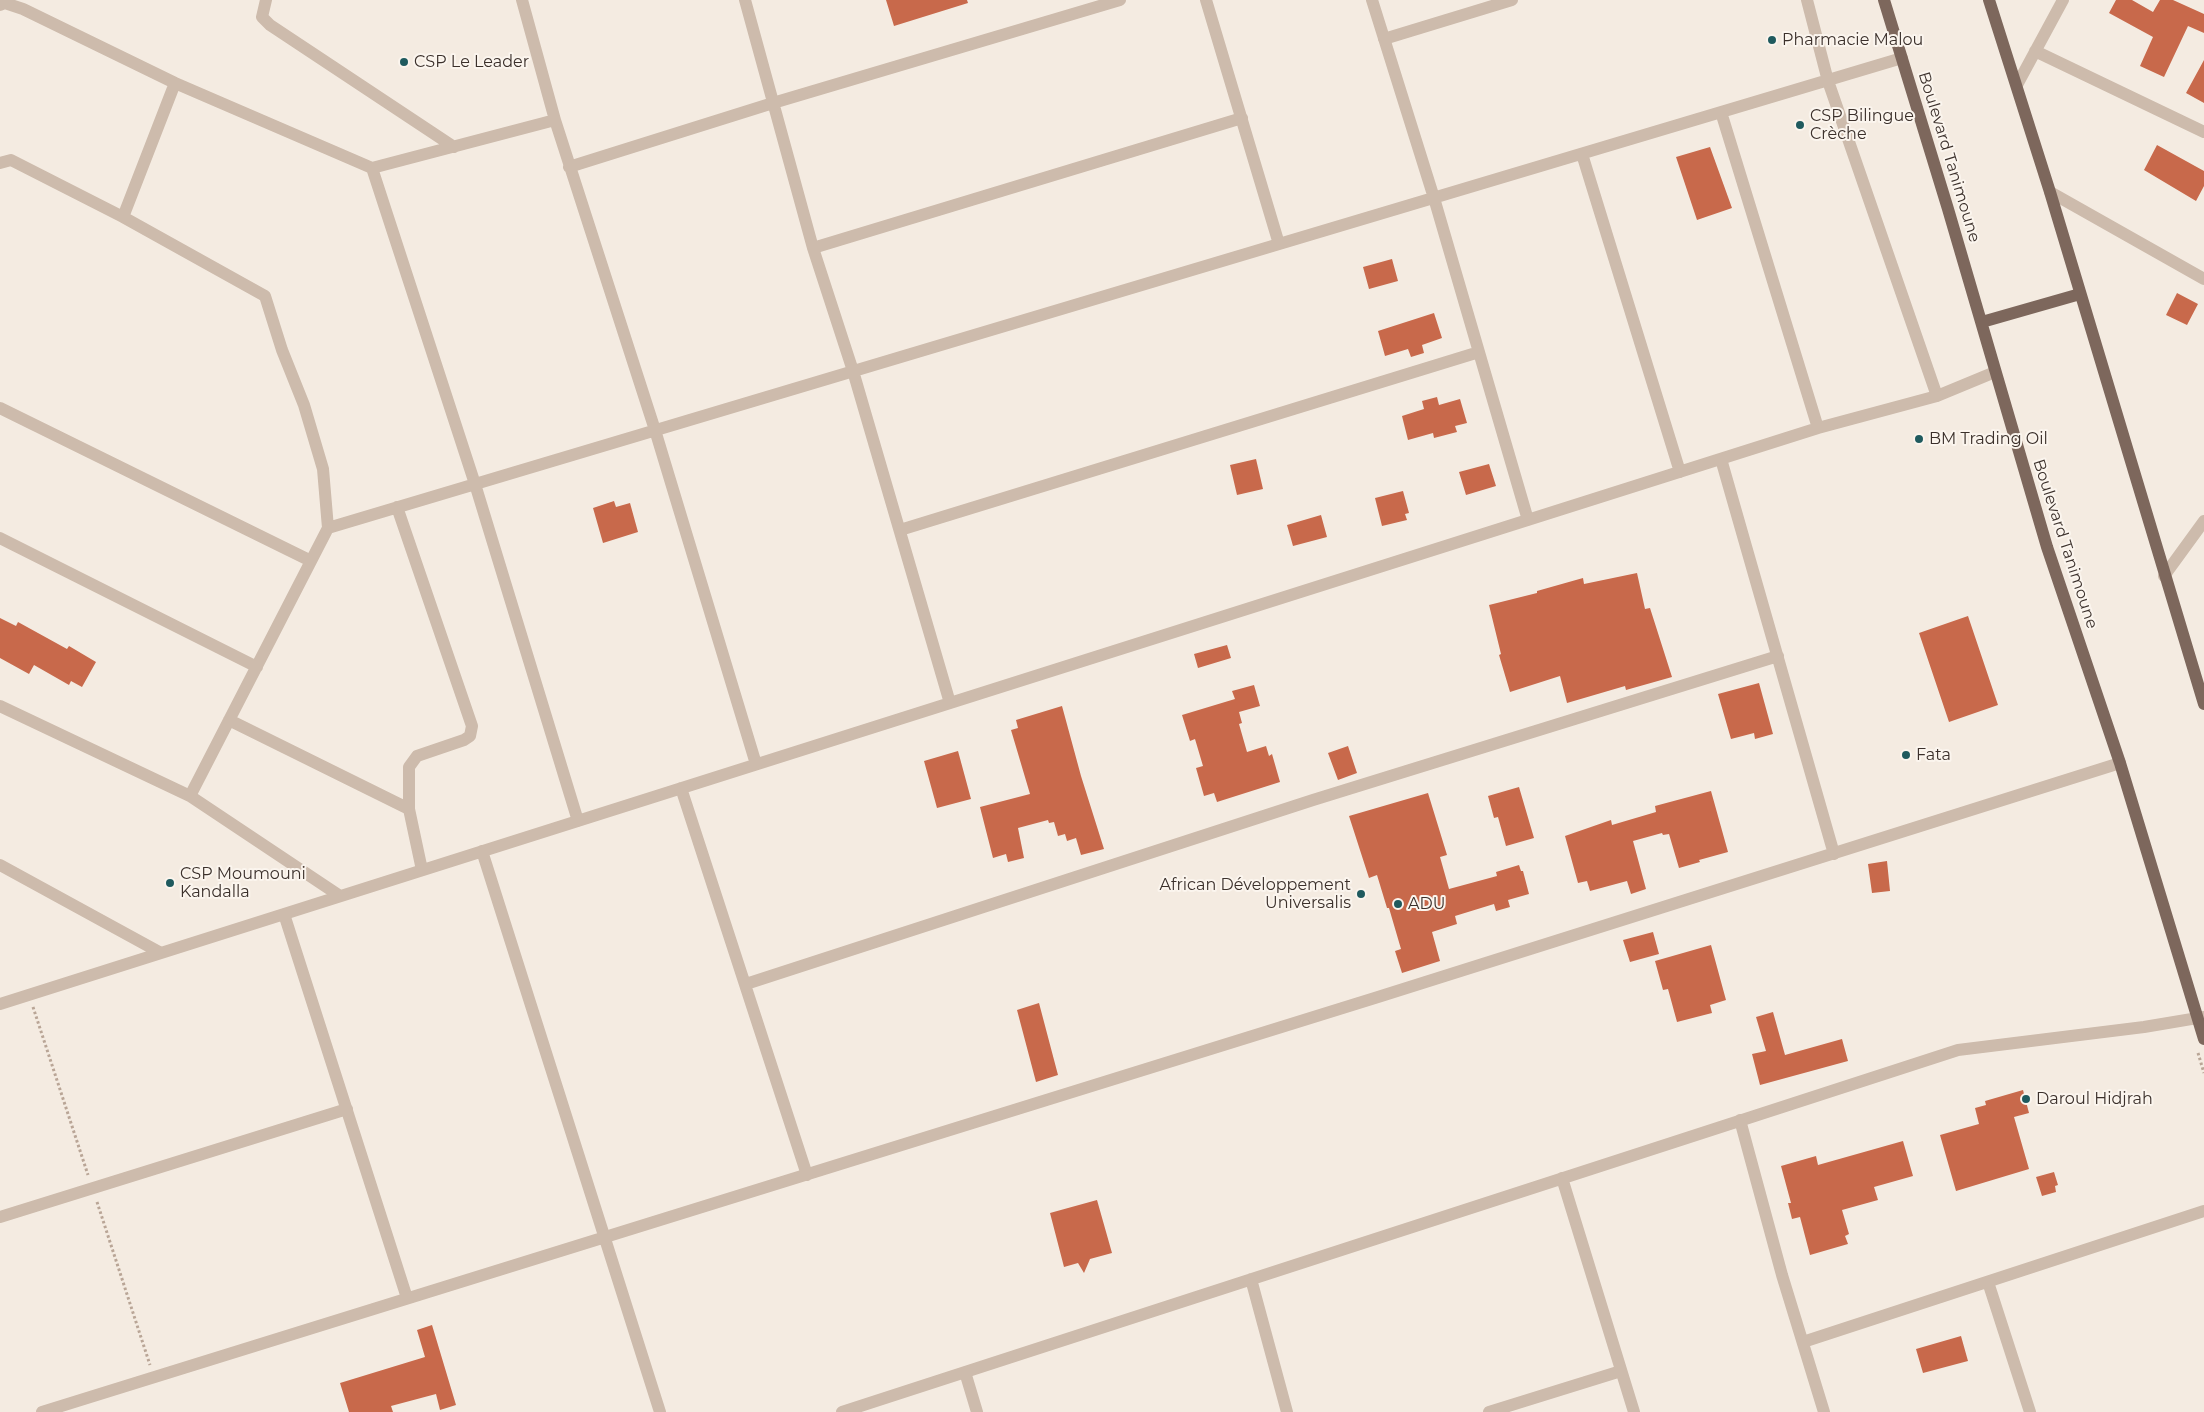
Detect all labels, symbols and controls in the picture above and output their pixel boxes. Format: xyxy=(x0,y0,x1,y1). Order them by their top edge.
place label: Pharmacie Malou xyxy=(1782,30,1923,50)
marker: Pharmacie Malou xyxy=(1766,34,1778,46)
place label: CSP Le Leader xyxy=(414,52,529,72)
marker: CSP Le Leader xyxy=(398,56,410,68)
street label: Boulevard Tanimoune xyxy=(1914,69,1984,245)
place label: CSP Bilingue Crèche xyxy=(1810,106,1914,144)
marker: CSP Bilingue Crèche xyxy=(1794,119,1806,131)
place label: BM Trading Oil xyxy=(1929,429,2048,449)
marker: BM Trading Oil xyxy=(1913,433,1925,445)
street label: Boulevard Tanimoune xyxy=(2028,457,2102,631)
place label: Fata xyxy=(1916,745,1951,765)
marker: Fata xyxy=(1900,749,1912,761)
place label: CSP Moumouni Kandalla xyxy=(180,864,306,902)
place label: African Développement Universalis xyxy=(1160,875,1351,913)
marker: CSP Moumouni Kandalla xyxy=(164,877,176,889)
marker: African Développement Universalis xyxy=(1355,888,1367,900)
place label: ADU xyxy=(1408,894,1445,914)
marker: ADU xyxy=(1392,898,1404,910)
place label: Daroul Hidjrah xyxy=(2036,1089,2153,1109)
marker: Daroul Hidjrah xyxy=(2020,1093,2032,1105)

